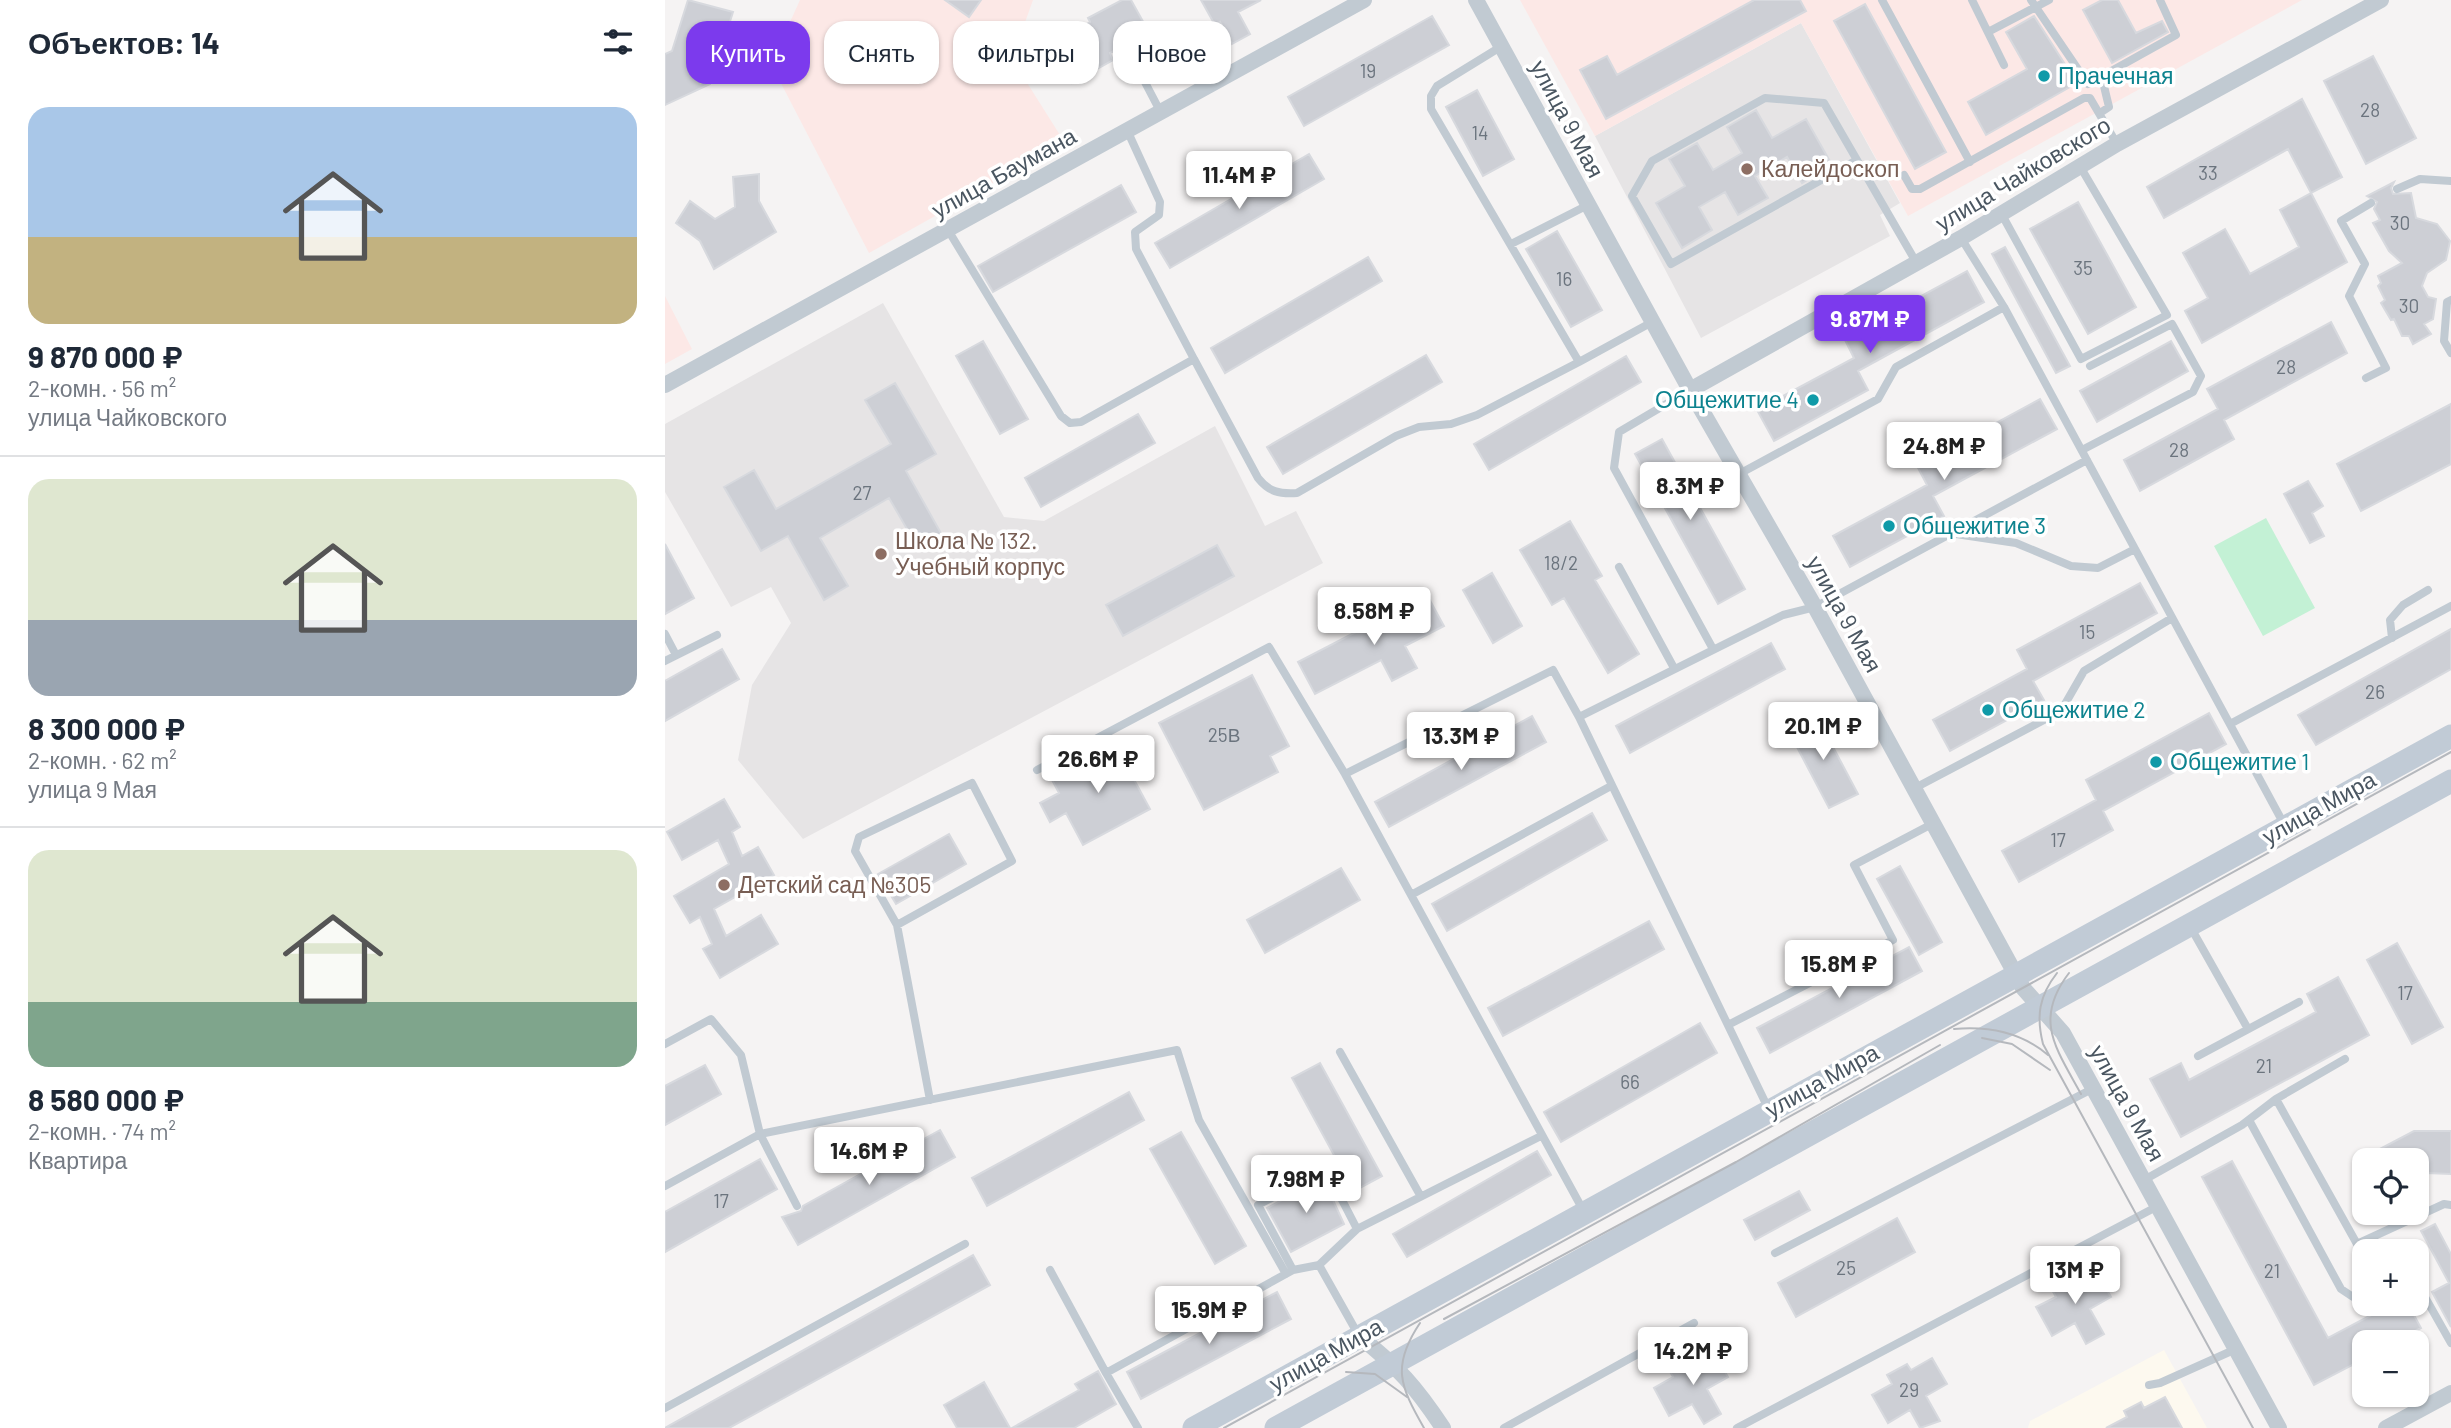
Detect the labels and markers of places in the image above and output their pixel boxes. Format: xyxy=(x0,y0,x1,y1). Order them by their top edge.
place label: Прачечная xyxy=(2058,61,2174,89)
marker: Прачечная xyxy=(2036,68,2052,84)
pin: 11.4M ₽ xyxy=(1174,152,1304,211)
place label: Калейдоскоп xyxy=(1761,154,1900,182)
marker: Калейдоскоп xyxy=(1739,161,1755,177)
pin: 9.87M ₽ xyxy=(1805,296,1935,355)
place label: Общежитие 4 xyxy=(1655,385,1799,413)
marker: Общежитие 4 xyxy=(1805,392,1821,408)
pin: 24.8M ₽ xyxy=(1879,422,2009,482)
pin: 8.3M ₽ xyxy=(1633,462,1747,522)
place label: Общежитие 3 xyxy=(1903,511,2046,539)
marker: Общежитие 3 xyxy=(1881,518,1897,534)
place label: Школа № 132. Учебный корпус xyxy=(895,526,1065,580)
marker: Школа № 132. Учебный корпус xyxy=(873,546,889,562)
pin: 8.58M ₽ xyxy=(1309,588,1439,647)
place label: Общежитие 2 xyxy=(2002,695,2146,723)
pin: 20.1M ₽ xyxy=(1758,702,1888,762)
marker: Общежитие 2 xyxy=(1980,702,1996,718)
pin: 13.3M ₽ xyxy=(1396,712,1526,772)
pin: 26.6M ₽ xyxy=(1033,736,1163,795)
place label: Общежитие 1 xyxy=(2170,747,2309,775)
marker: Общежитие 1 xyxy=(2148,754,2164,770)
place label: Детский сад №305 xyxy=(738,870,931,898)
marker: Детский сад №305 xyxy=(716,877,732,893)
pin: 15.8M ₽ xyxy=(1774,940,1904,1000)
pin: 14.6M ₽ xyxy=(804,1128,934,1187)
pin: 7.98M ₽ xyxy=(1241,1156,1371,1215)
pin: 13M ₽ xyxy=(2026,1246,2124,1306)
pin: 15.9M ₽ xyxy=(1144,1286,1274,1346)
pin: 14.2M ₽ xyxy=(1628,1328,1758,1387)

